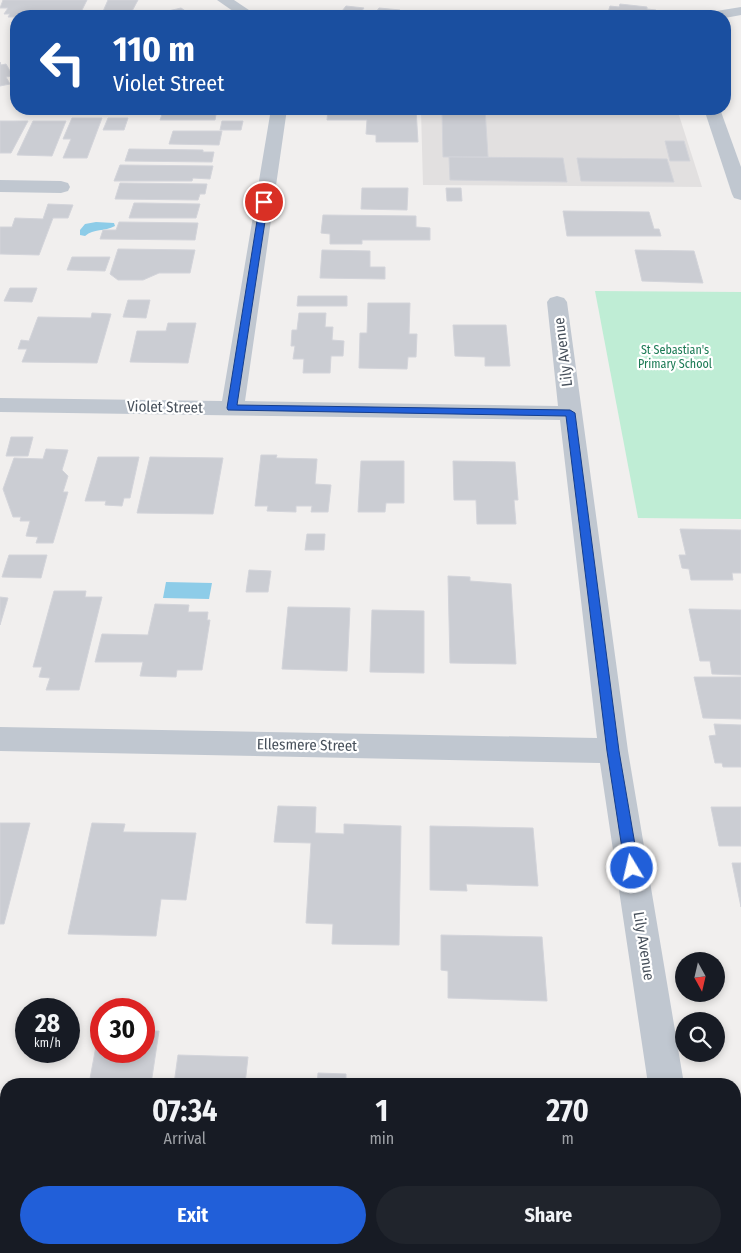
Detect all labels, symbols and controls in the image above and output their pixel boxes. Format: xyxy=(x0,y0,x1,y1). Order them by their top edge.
text: 110 m xyxy=(113,28,195,70)
icon: left xyxy=(30,30,95,95)
text: Violet Street xyxy=(113,70,224,97)
pin xyxy=(243,181,285,223)
icon: arrive xyxy=(250,188,278,216)
street label: Lily Avenue xyxy=(550,316,576,388)
park label: St Sebastian's Primary School xyxy=(638,343,712,371)
street label: Violet Street xyxy=(127,397,203,417)
street label: Ellesmere Street xyxy=(257,735,357,755)
position arrow xyxy=(605,841,657,893)
street label: Lily Avenue xyxy=(630,910,658,982)
north arrow xyxy=(675,952,725,1002)
map controls xyxy=(675,952,725,1062)
speed limit sign: 30 xyxy=(90,998,155,1063)
text: 28 xyxy=(35,1009,60,1039)
button: search xyxy=(675,1012,725,1062)
text: km/h xyxy=(34,1036,61,1050)
text: 07:34 xyxy=(152,1093,218,1129)
text: 1 xyxy=(376,1093,388,1129)
text: 270 xyxy=(546,1093,589,1129)
text: Arrival xyxy=(164,1129,206,1148)
text: min xyxy=(370,1129,394,1148)
text: m xyxy=(561,1129,574,1148)
button: Exit xyxy=(20,1186,366,1244)
button: Share xyxy=(376,1186,721,1244)

